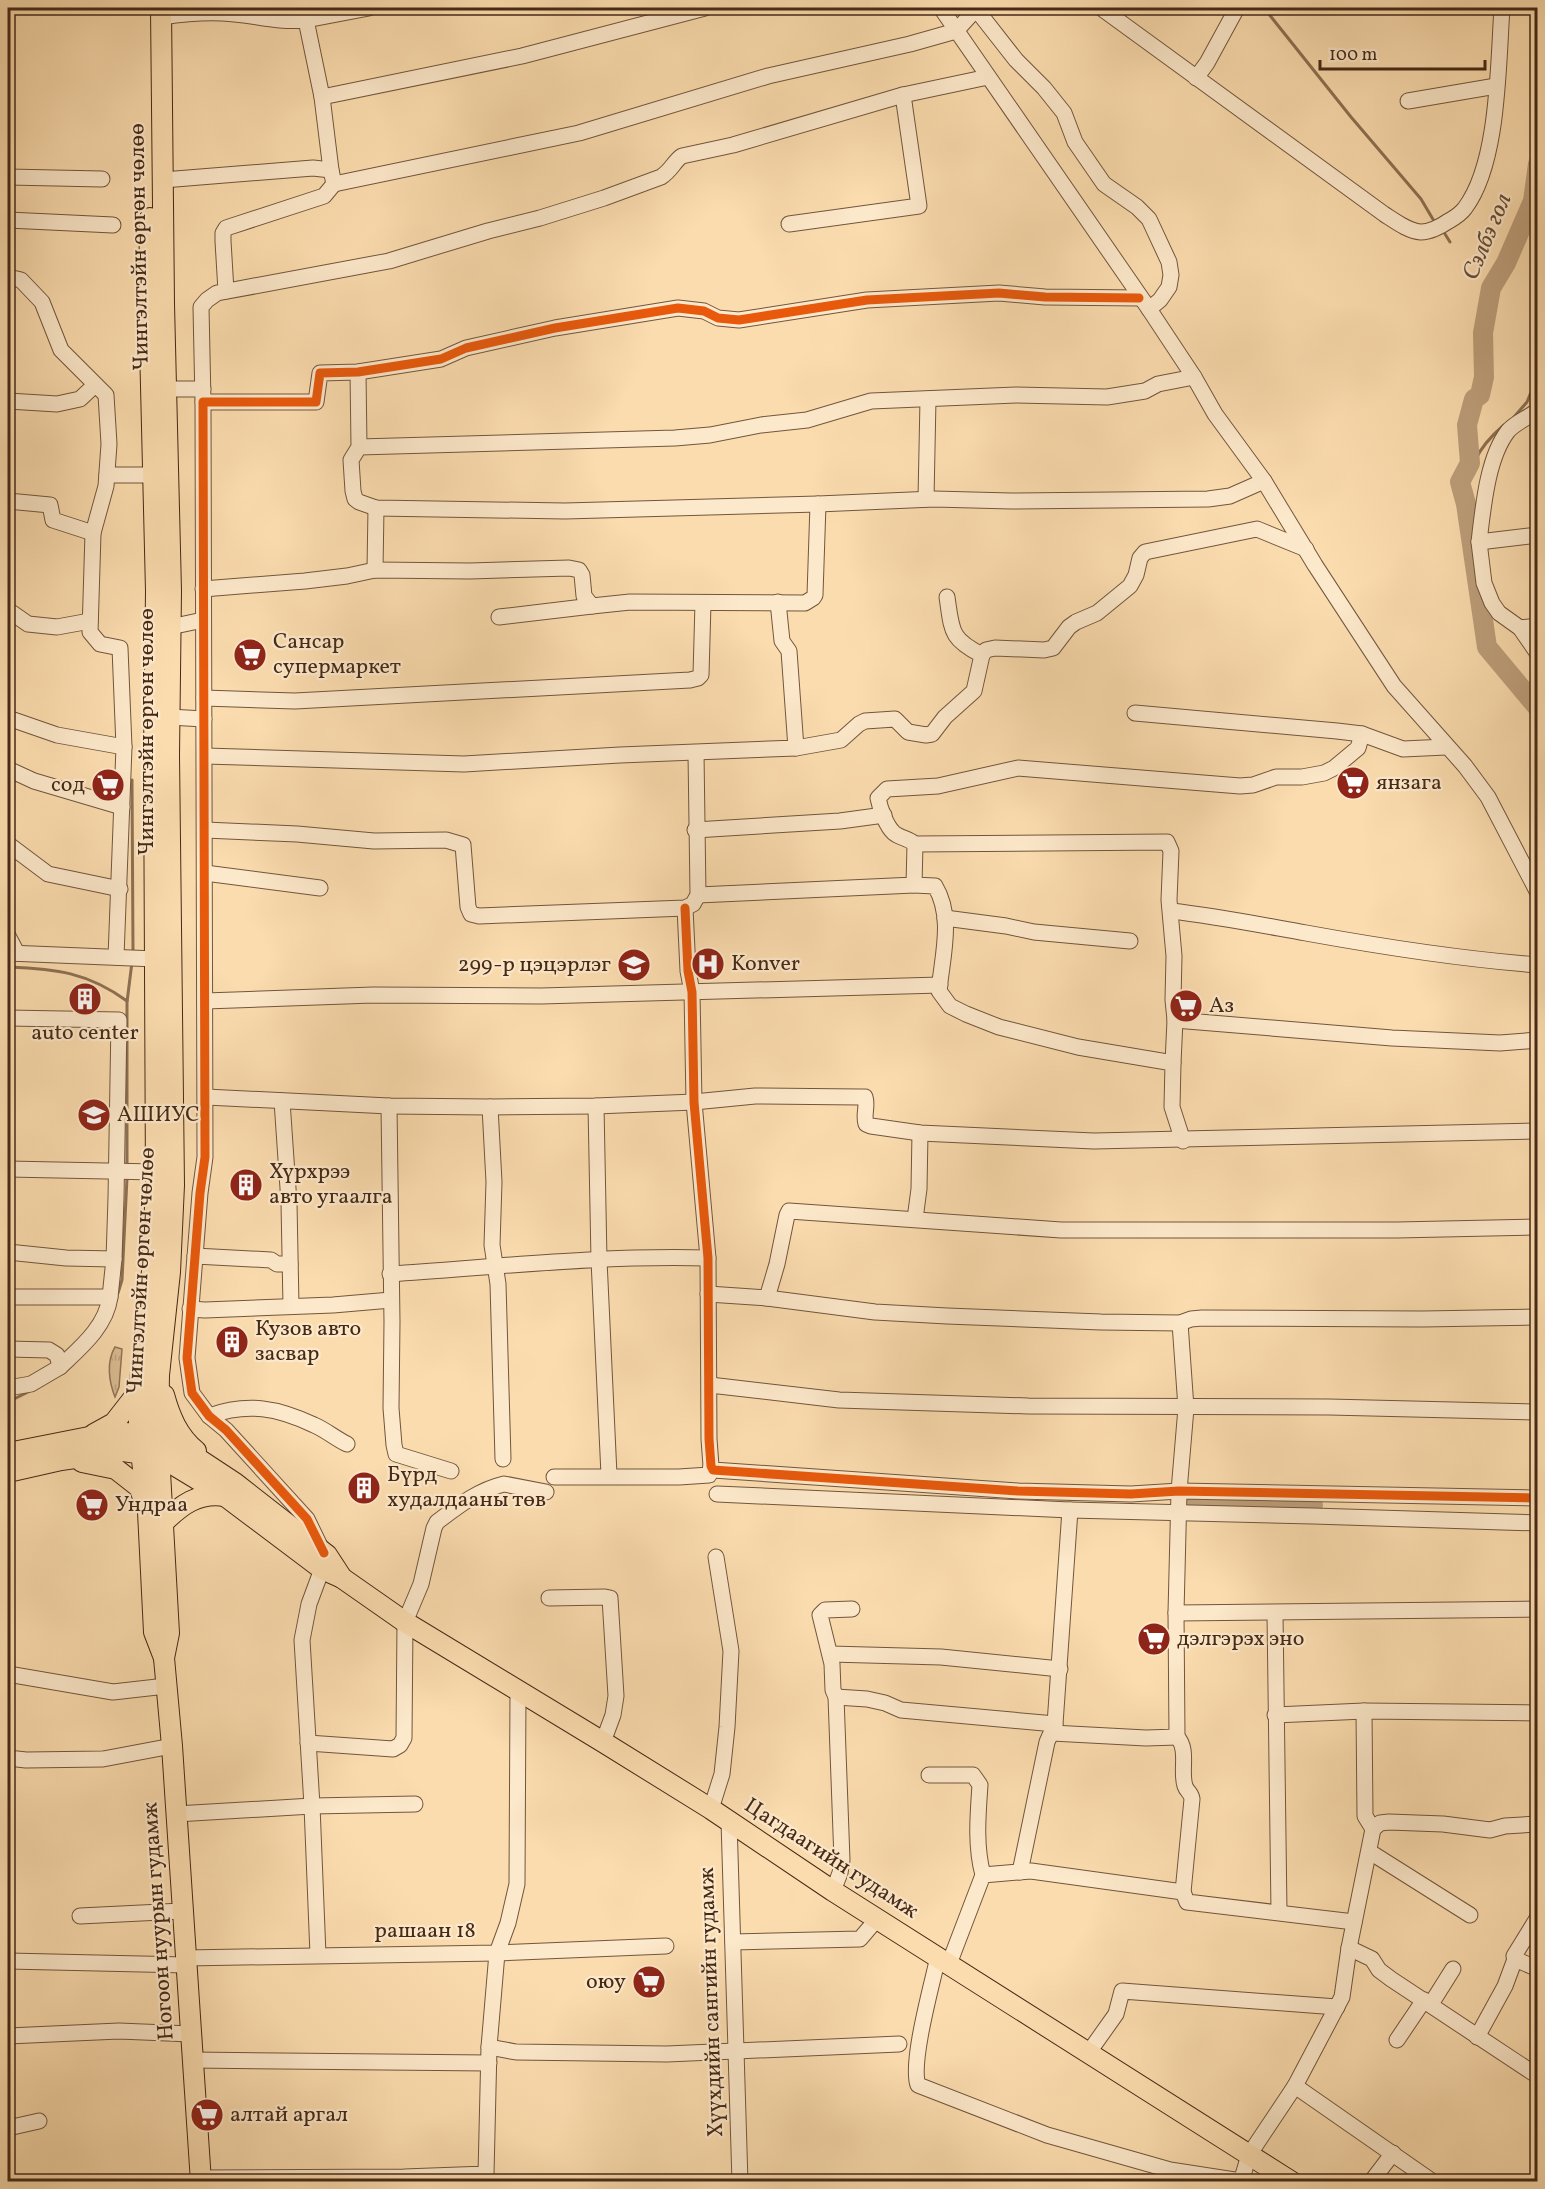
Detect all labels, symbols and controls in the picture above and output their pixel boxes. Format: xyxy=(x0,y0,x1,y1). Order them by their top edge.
scale bar xyxy=(1320,33,1485,71)
text: 100 m xyxy=(1329,43,1378,68)
street label: Чингэлтэйн өргөн чөлөө xyxy=(122,123,158,371)
water label: Сэлбэ гол xyxy=(1455,188,1521,286)
street label: Чингэлтэйн өргөн чөлөө xyxy=(132,608,163,856)
place label: Сансар супермаркет xyxy=(273,627,401,683)
supermarket icon: Сансар супермаркет xyxy=(232,637,268,673)
supermarket icon: янзага xyxy=(1335,765,1371,801)
supermarket icon: сод xyxy=(90,767,126,803)
place label: янзага xyxy=(1376,768,1442,799)
place label: сод xyxy=(51,770,86,801)
hospital icon: Konver xyxy=(690,946,726,982)
school or university icon: 299-р цэцэрлэг xyxy=(616,947,652,983)
place label: Konver xyxy=(731,949,800,980)
place label: 299-р цэцэрлэг xyxy=(458,950,611,981)
building icon: auto center xyxy=(67,981,103,1017)
supermarket icon: Аз xyxy=(1168,988,1204,1024)
place label: Аз xyxy=(1209,991,1234,1022)
place label: auto center xyxy=(31,1018,139,1049)
school or university icon: АШИУС xyxy=(76,1097,112,1133)
place label: АШИУС xyxy=(117,1100,200,1131)
street label: Чингэлтэйн өргөн чөлөө xyxy=(120,1147,164,1395)
place label: Хүрхрээ авто угаалга xyxy=(269,1157,393,1213)
building icon: Хүрхрээ авто угаалга xyxy=(228,1167,264,1203)
place label: Кузов авто засвар xyxy=(255,1314,361,1370)
building icon: Кузов авто засвар xyxy=(214,1324,250,1360)
place label: Бүрд худалдааны төв xyxy=(387,1460,546,1516)
building icon: Бүрд худалдааны төв xyxy=(346,1470,382,1506)
supermarket icon: Ундраа xyxy=(74,1487,110,1523)
place label: Ундраа xyxy=(115,1490,188,1521)
supermarket icon: дэлгэрэх эно xyxy=(1136,1621,1172,1657)
place label: дэлгэрэх эно xyxy=(1177,1624,1304,1655)
street label: Цагдаагийн гудамж xyxy=(738,1791,924,1927)
street label: Ногоон нуурын гудамж xyxy=(135,1801,183,2041)
street label: Хүүхдийн сангийн гудамж xyxy=(692,1866,732,2138)
street label: рашаан 18 xyxy=(374,1916,476,1947)
supermarket icon: оюу xyxy=(631,1964,667,2000)
place label: оюу xyxy=(586,1967,626,1998)
supermarket icon: алтай аргал xyxy=(189,2097,225,2133)
place label: алтай аргал xyxy=(230,2100,348,2131)

